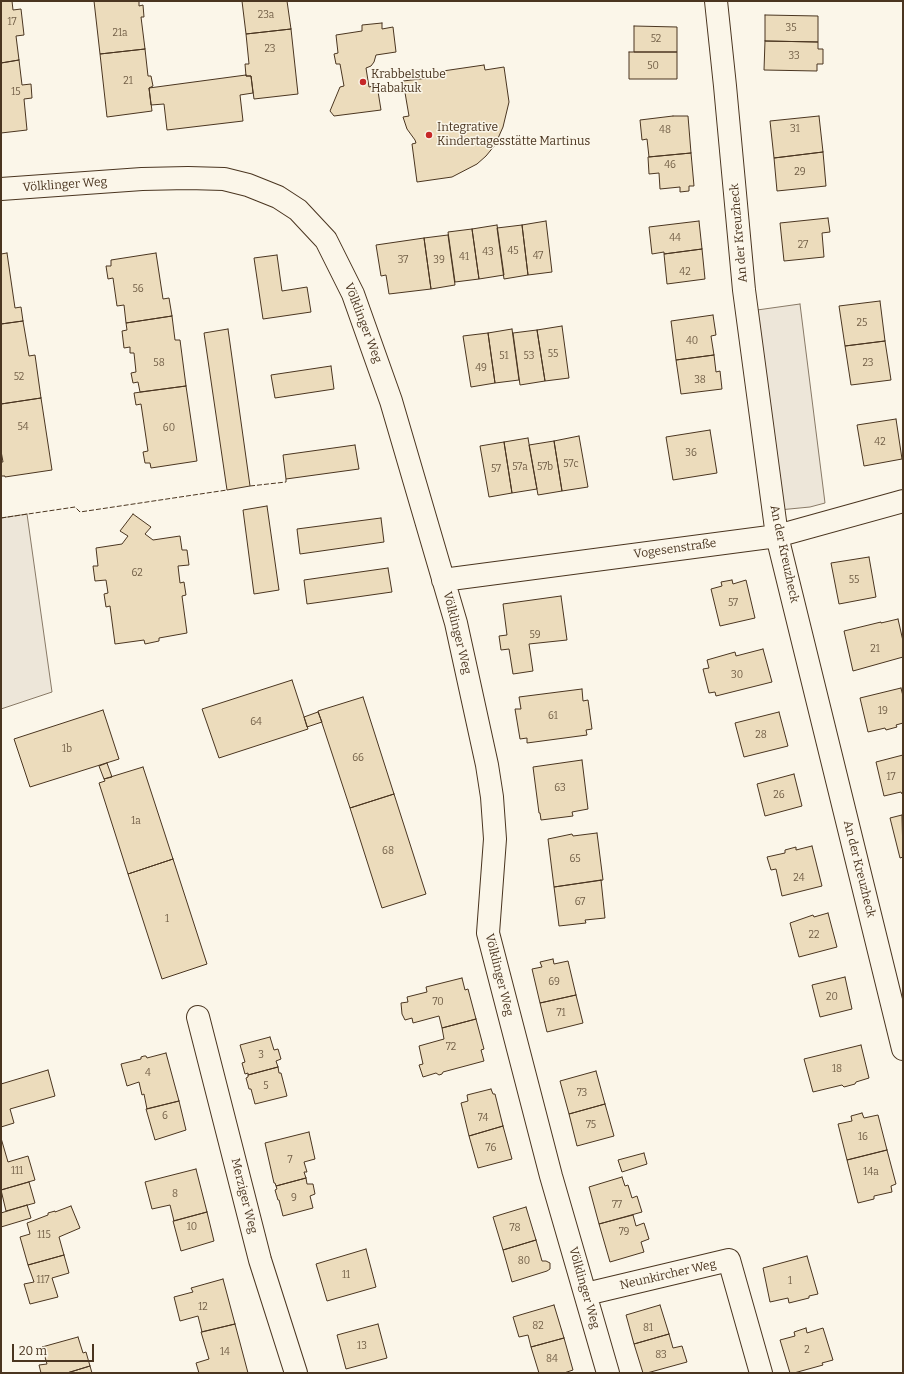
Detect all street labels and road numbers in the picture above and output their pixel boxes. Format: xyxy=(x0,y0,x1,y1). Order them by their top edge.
street label: Völklinger Weg xyxy=(22,175,108,195)
street label: An der Kreuzheck xyxy=(727,183,751,283)
street label: Völklinger Weg xyxy=(341,281,385,365)
street label: An der Kreuzheck xyxy=(767,504,801,604)
street label: Vogesenstraße xyxy=(633,536,717,562)
street label: Völklinger Weg xyxy=(440,590,474,676)
street label: An der Kreuzheck xyxy=(840,819,878,919)
street label: Völklinger Weg xyxy=(482,932,516,1018)
street label: Merziger Weg xyxy=(228,1157,260,1235)
street label: Völklinger Weg xyxy=(565,1245,603,1331)
street label: Neunkircher Weg xyxy=(618,1257,718,1293)

